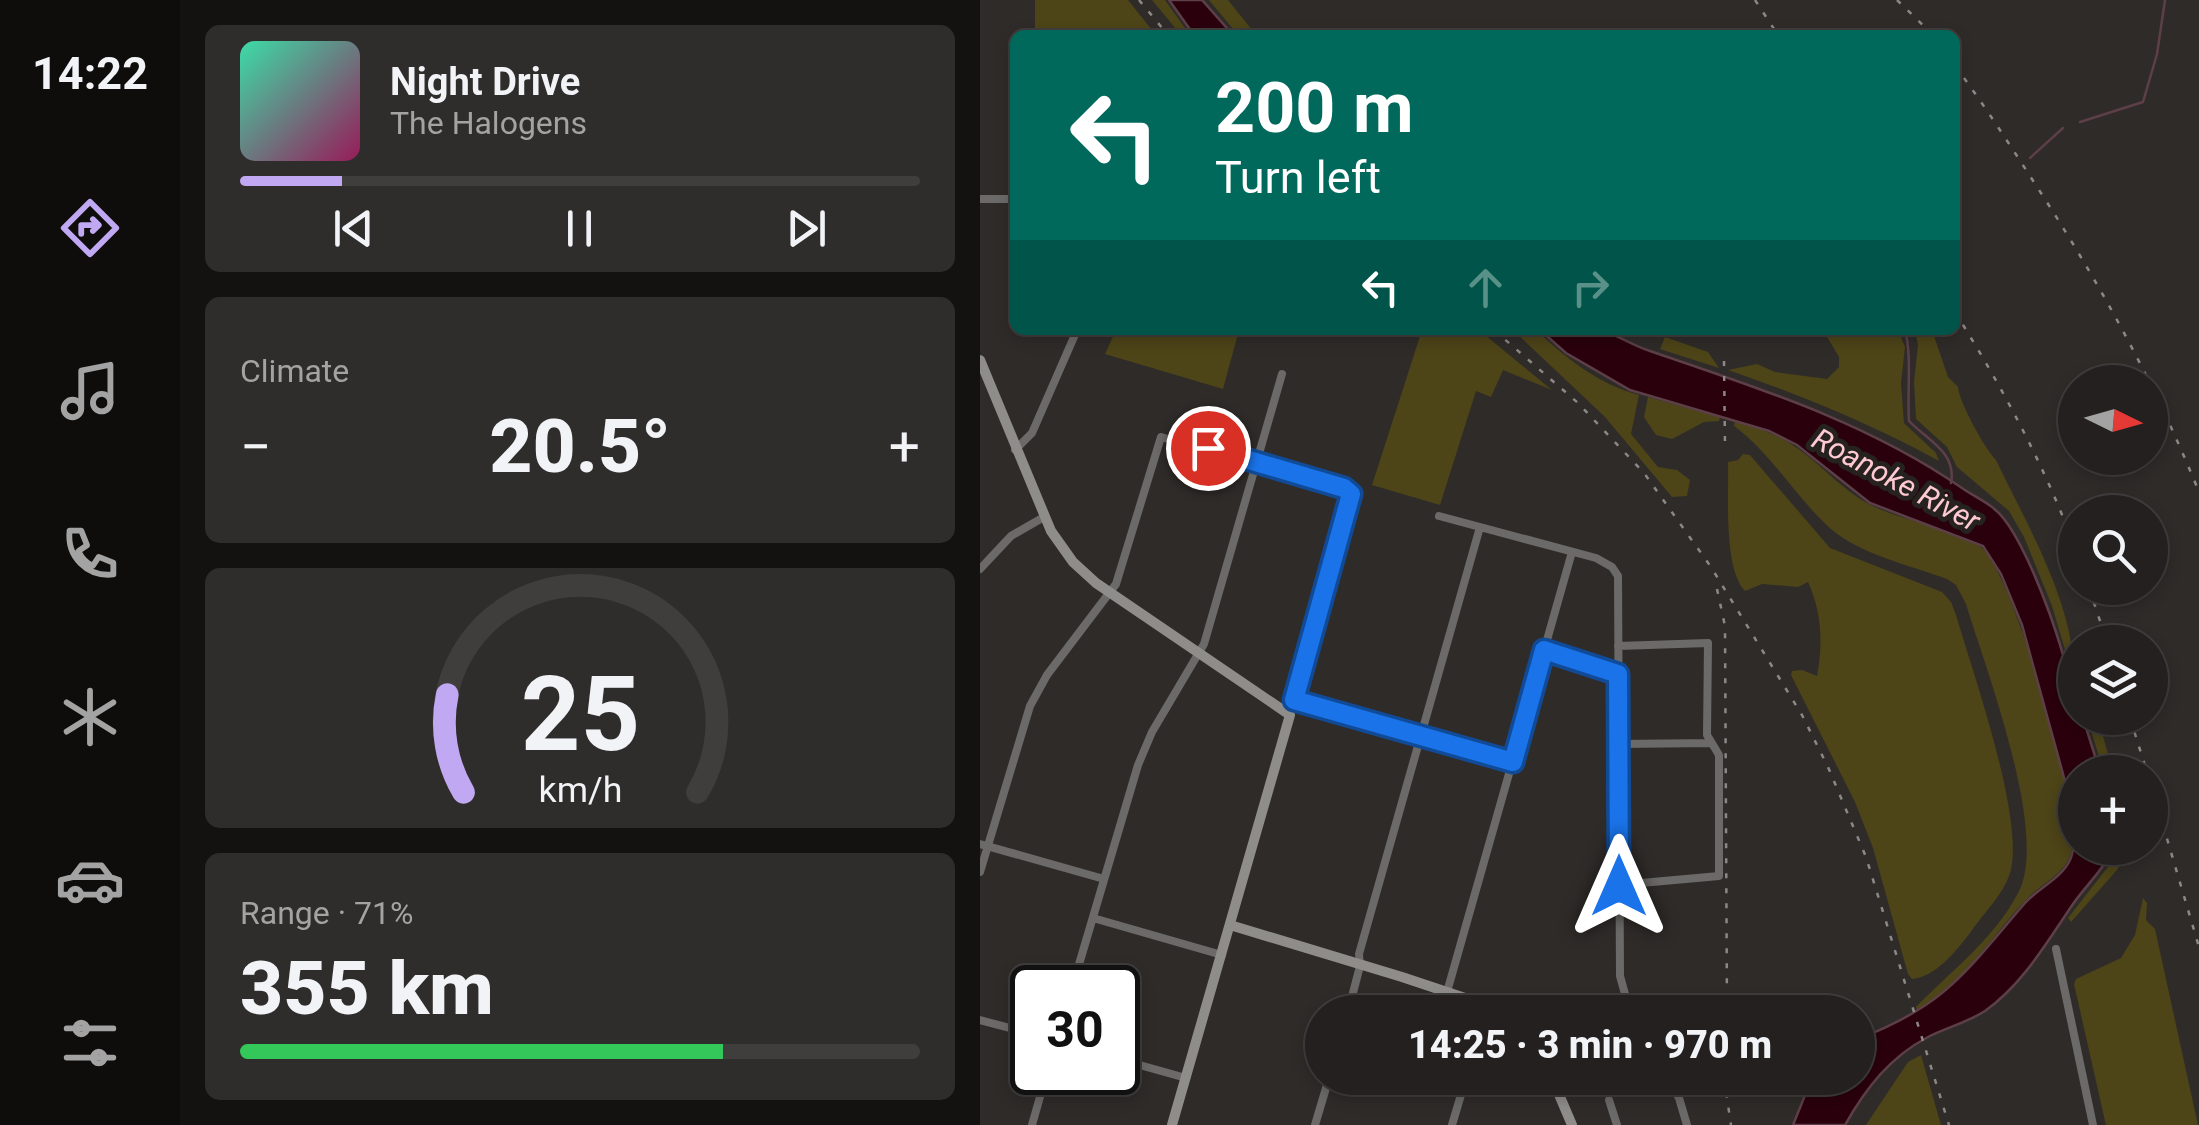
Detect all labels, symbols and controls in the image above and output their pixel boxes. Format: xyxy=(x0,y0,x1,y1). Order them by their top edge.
text: 14:22 xyxy=(32,47,148,100)
text: Night Drive xyxy=(390,60,580,104)
text: 200 m xyxy=(1215,67,1414,149)
icon: left xyxy=(1050,70,1180,200)
text: The Halogens xyxy=(390,104,587,142)
text: Turn left xyxy=(1215,151,1381,204)
icon: directions xyxy=(55,193,125,263)
icon: previous xyxy=(326,201,381,256)
icon: pause xyxy=(552,201,607,256)
icon: next xyxy=(779,201,834,256)
icon: left xyxy=(1353,260,1408,315)
icon: ahead xyxy=(1458,260,1513,315)
icon: right xyxy=(1563,260,1618,315)
text: Climate xyxy=(240,352,349,390)
icon: music xyxy=(55,356,125,426)
north arrow xyxy=(2058,365,2168,475)
map controls xyxy=(2058,365,2168,865)
text: 20.5° xyxy=(489,402,671,490)
pin xyxy=(1166,406,1251,491)
text: − xyxy=(240,415,271,479)
text: + xyxy=(889,415,920,479)
icon: arrive xyxy=(1181,421,1236,476)
water label: Roanoke River xyxy=(1807,421,1987,539)
button: search xyxy=(2058,495,2168,605)
icon: phone xyxy=(55,519,125,589)
button: layers xyxy=(2058,625,2168,735)
text: 25 xyxy=(520,654,640,775)
icon: climate xyxy=(55,682,125,752)
button: + xyxy=(2058,755,2168,865)
text: km/h xyxy=(538,769,622,811)
position arrow xyxy=(1567,834,1671,938)
icon: car xyxy=(55,845,125,915)
text: Range · 71% xyxy=(240,894,413,932)
text: 355 km xyxy=(240,944,494,1032)
speed limit sign: 30 xyxy=(1010,965,1140,1095)
icon: filters xyxy=(55,1008,125,1078)
text: 14:25 · 3 min · 970 m xyxy=(1408,1023,1772,1067)

